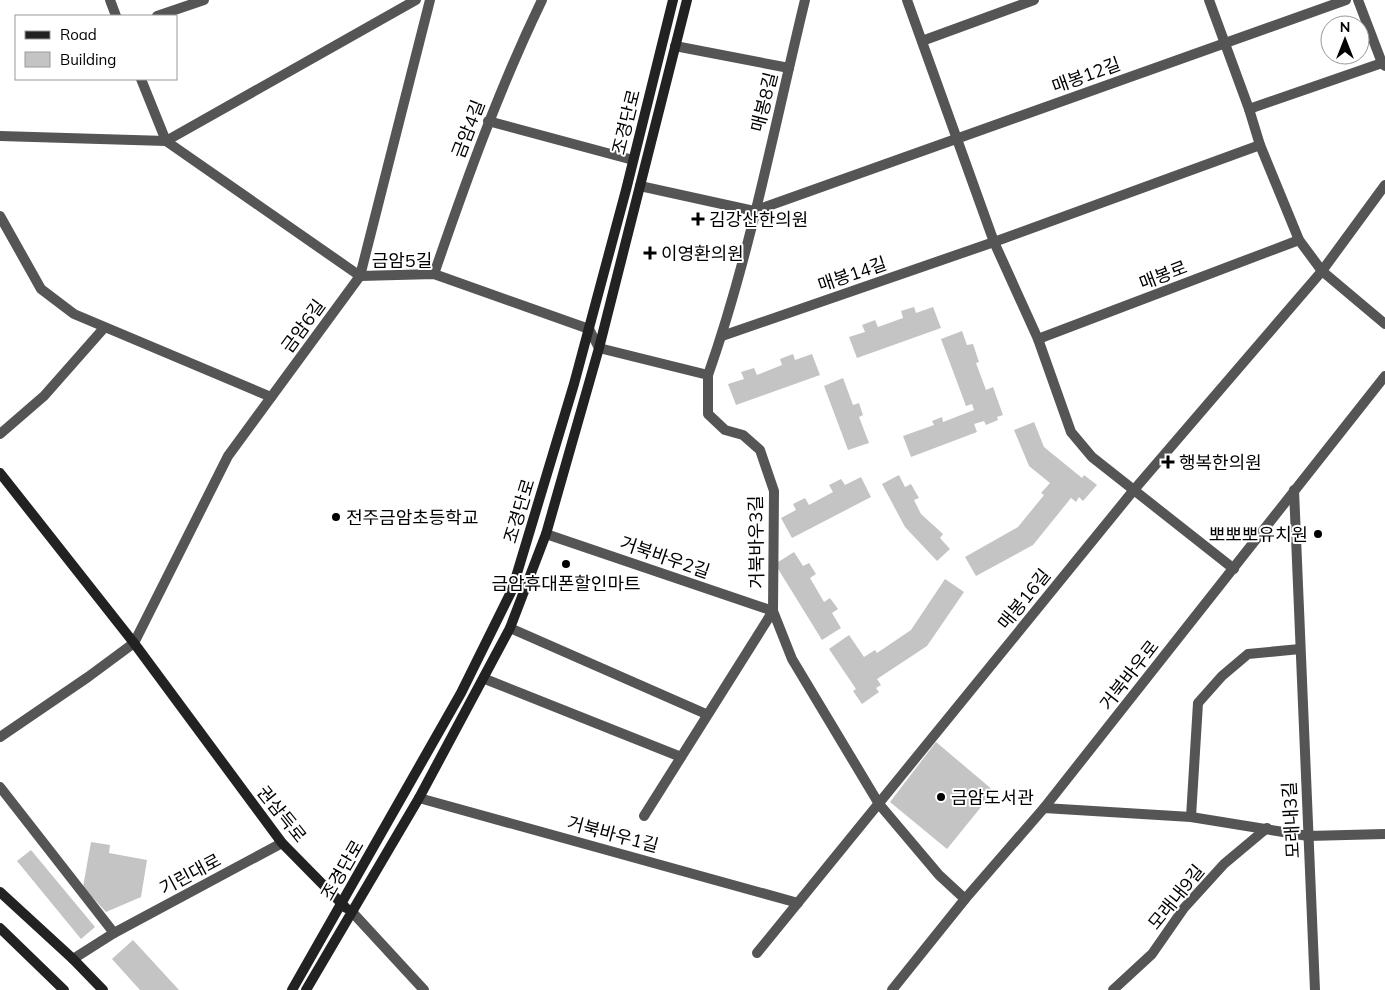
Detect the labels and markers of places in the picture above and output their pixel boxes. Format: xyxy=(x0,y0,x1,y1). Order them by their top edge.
place label: 김강산한의원 xyxy=(709,208,808,231)
marker: 김강산한의원 xyxy=(691,212,705,226)
place label: 이영환의원 xyxy=(661,242,744,265)
marker: 이영환의원 xyxy=(643,246,657,260)
place label: 행복한의원 xyxy=(1179,451,1262,474)
marker: 행복한의원 xyxy=(1161,455,1175,469)
place label: 전주금암초등학교 xyxy=(346,506,478,529)
marker: 전주금암초등학교 xyxy=(330,511,342,523)
place label: 뽀뽀뽀유치원 xyxy=(1209,523,1308,546)
marker: 뽀뽀뽀유치원 xyxy=(1312,528,1324,540)
marker: 금암휴대폰할인마트 xyxy=(560,558,572,570)
place label: 금암휴대폰할인마트 xyxy=(491,572,641,595)
place label: 금암도서관 xyxy=(951,786,1034,809)
marker: 금암도서관 xyxy=(935,791,947,803)

